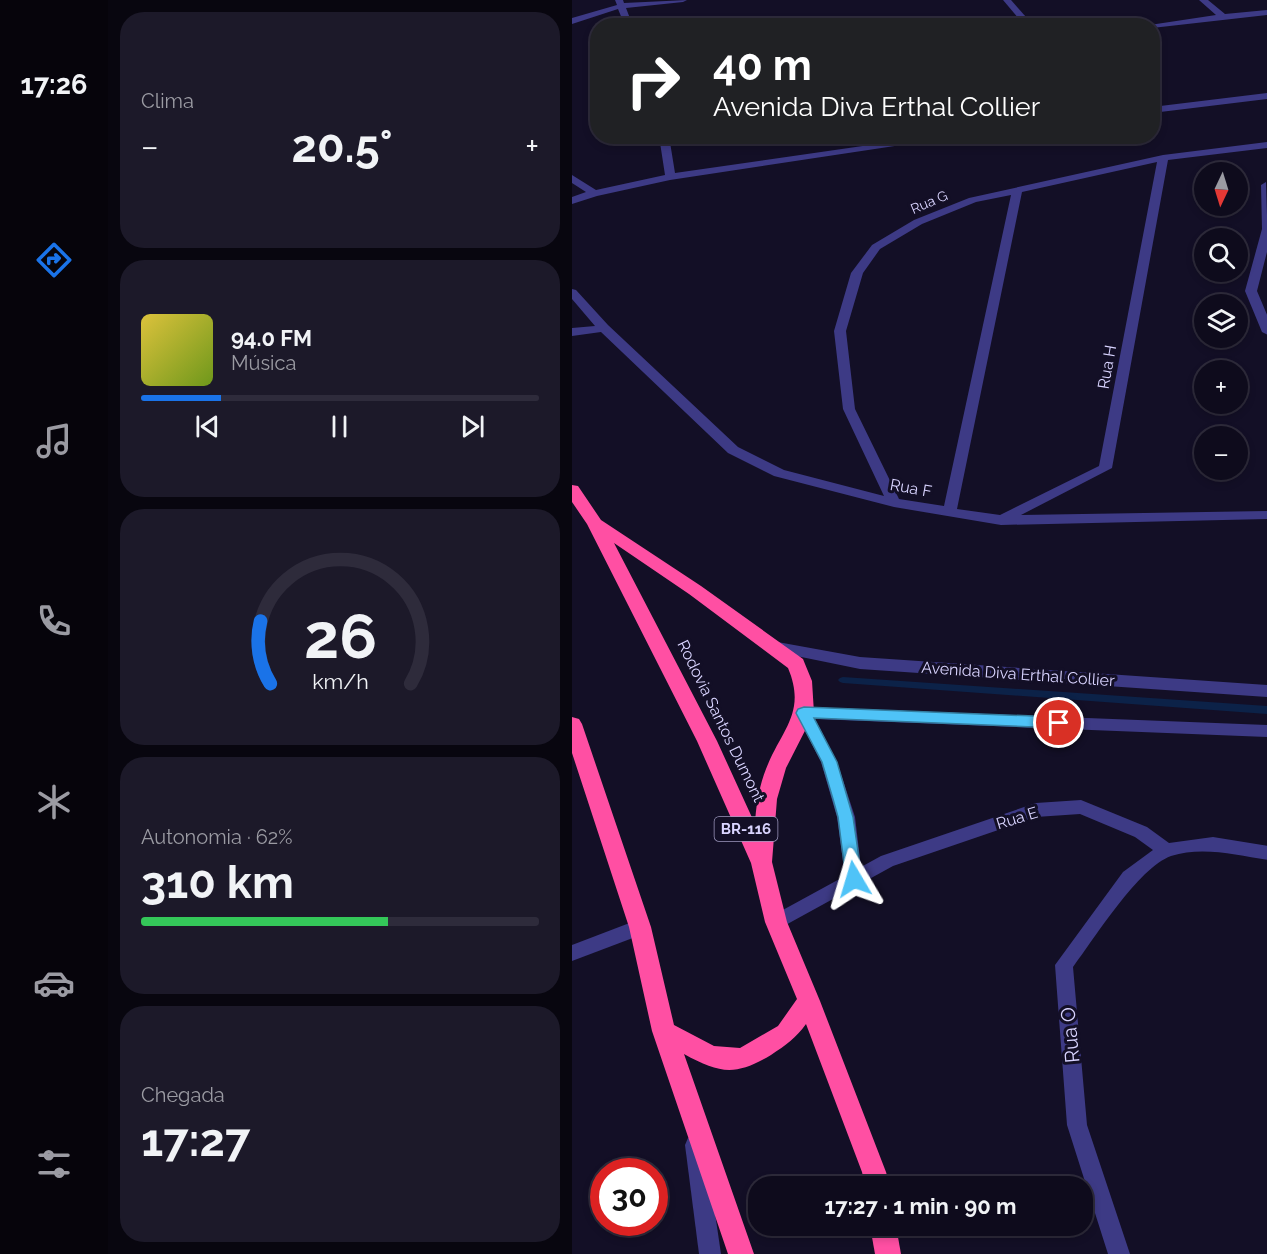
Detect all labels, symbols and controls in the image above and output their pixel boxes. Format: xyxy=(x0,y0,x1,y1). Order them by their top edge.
text: 40 m xyxy=(713,41,812,90)
icon: right xyxy=(614,42,692,120)
text: 17:26 xyxy=(21,69,87,100)
text: Clima xyxy=(141,89,194,113)
text: Avenida Diva Erthal Collier xyxy=(713,91,1040,122)
text: 20.5° xyxy=(292,120,392,173)
text: − xyxy=(141,127,159,166)
text: + xyxy=(525,127,539,166)
north arrow xyxy=(1194,162,1248,216)
map controls xyxy=(1194,162,1248,480)
street label: Rua G xyxy=(908,187,950,217)
button: search xyxy=(1194,228,1248,282)
icon: directions xyxy=(33,239,75,281)
button: layers xyxy=(1194,294,1248,348)
text: 94.0 FM xyxy=(231,325,312,351)
street label: Rua H xyxy=(1094,343,1120,391)
text: Música xyxy=(231,351,296,375)
button: + xyxy=(1194,360,1248,414)
icon: previous xyxy=(191,410,224,443)
icon: pause xyxy=(323,410,356,443)
icon: next xyxy=(456,410,489,443)
icon: music xyxy=(33,420,75,462)
button: − xyxy=(1194,426,1248,480)
street label: Rua F xyxy=(889,475,933,501)
text: 26 xyxy=(303,599,377,673)
icon: phone xyxy=(33,600,75,642)
street label: Rodovia Santos Dumont xyxy=(674,637,769,806)
street label: Avenida Diva Erthal Collier xyxy=(921,658,1116,690)
text: km/h xyxy=(312,669,368,694)
pin xyxy=(1033,697,1084,748)
icon: arrive xyxy=(1042,706,1075,739)
icon: climate xyxy=(33,781,75,823)
street label: Rua E xyxy=(994,803,1040,833)
road number: BR-116 xyxy=(714,817,778,841)
text: Autonomia · 62% xyxy=(141,825,293,849)
position arrow xyxy=(822,847,886,911)
text: 310 km xyxy=(141,856,294,909)
icon: car xyxy=(33,962,75,1004)
street label: Rua O xyxy=(1056,1006,1084,1064)
text: Chegada xyxy=(141,1083,225,1107)
text: 17:27 xyxy=(141,1114,250,1167)
icon: filters xyxy=(33,1143,75,1185)
speed limit sign: 30 xyxy=(590,1158,668,1236)
text: 17:27 · 1 min · 90 m xyxy=(824,1193,1017,1219)

